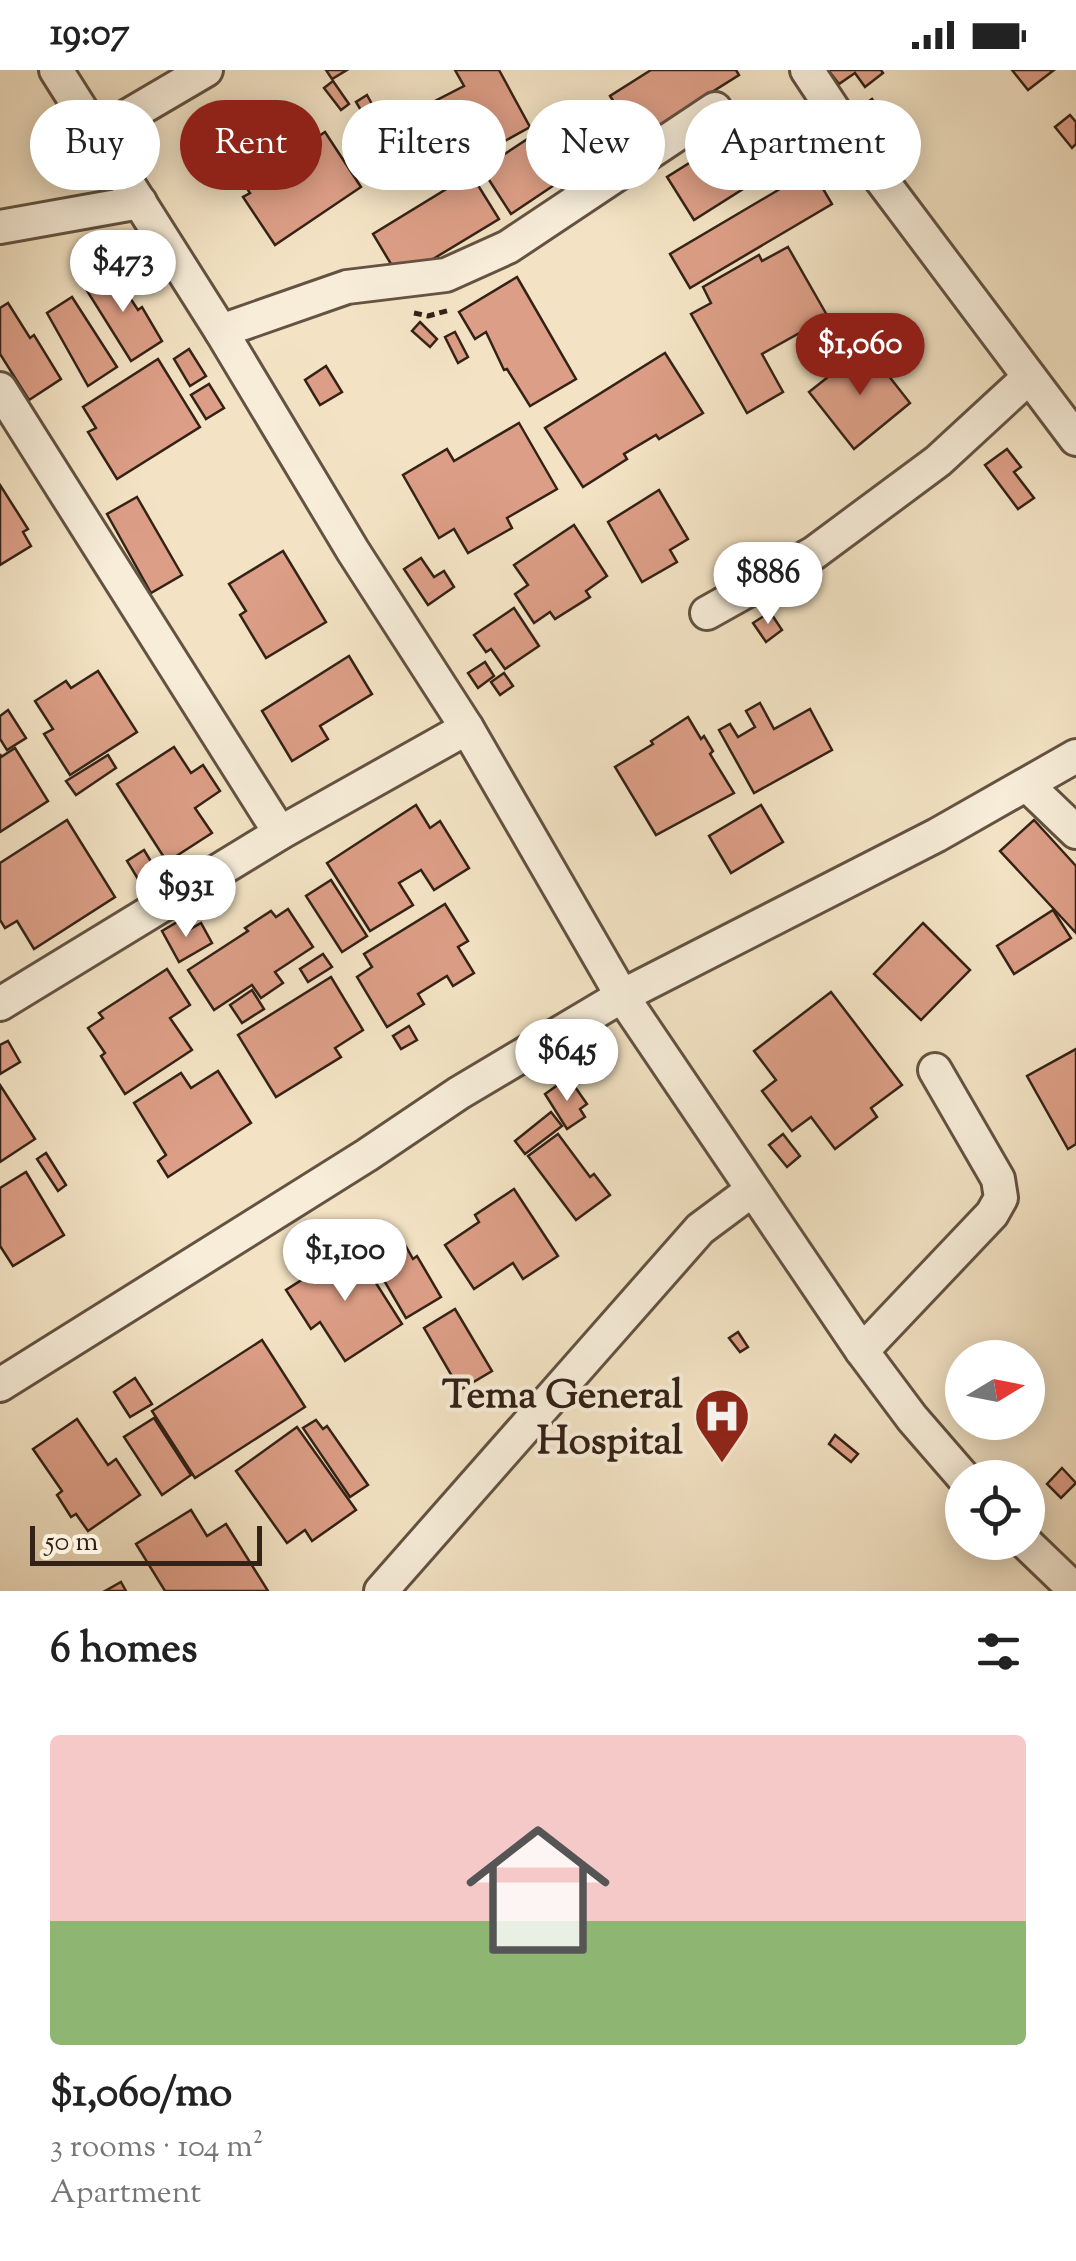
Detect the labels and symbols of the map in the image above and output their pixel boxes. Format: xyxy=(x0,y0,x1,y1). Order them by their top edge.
pin: $473 xyxy=(64,230,182,315)
pin: $1,060 xyxy=(779,313,941,398)
pin: $886 xyxy=(709,542,827,627)
pin: $931 xyxy=(127,855,245,940)
pin: $645 xyxy=(508,1019,626,1104)
pin: $1,100 xyxy=(264,1219,426,1304)
north arrow xyxy=(945,1340,1045,1440)
place label: Tema General Hospital xyxy=(442,1369,684,1472)
hospital icon: Tema General Hospital xyxy=(692,1386,752,1465)
scale bar xyxy=(30,1521,262,1566)

